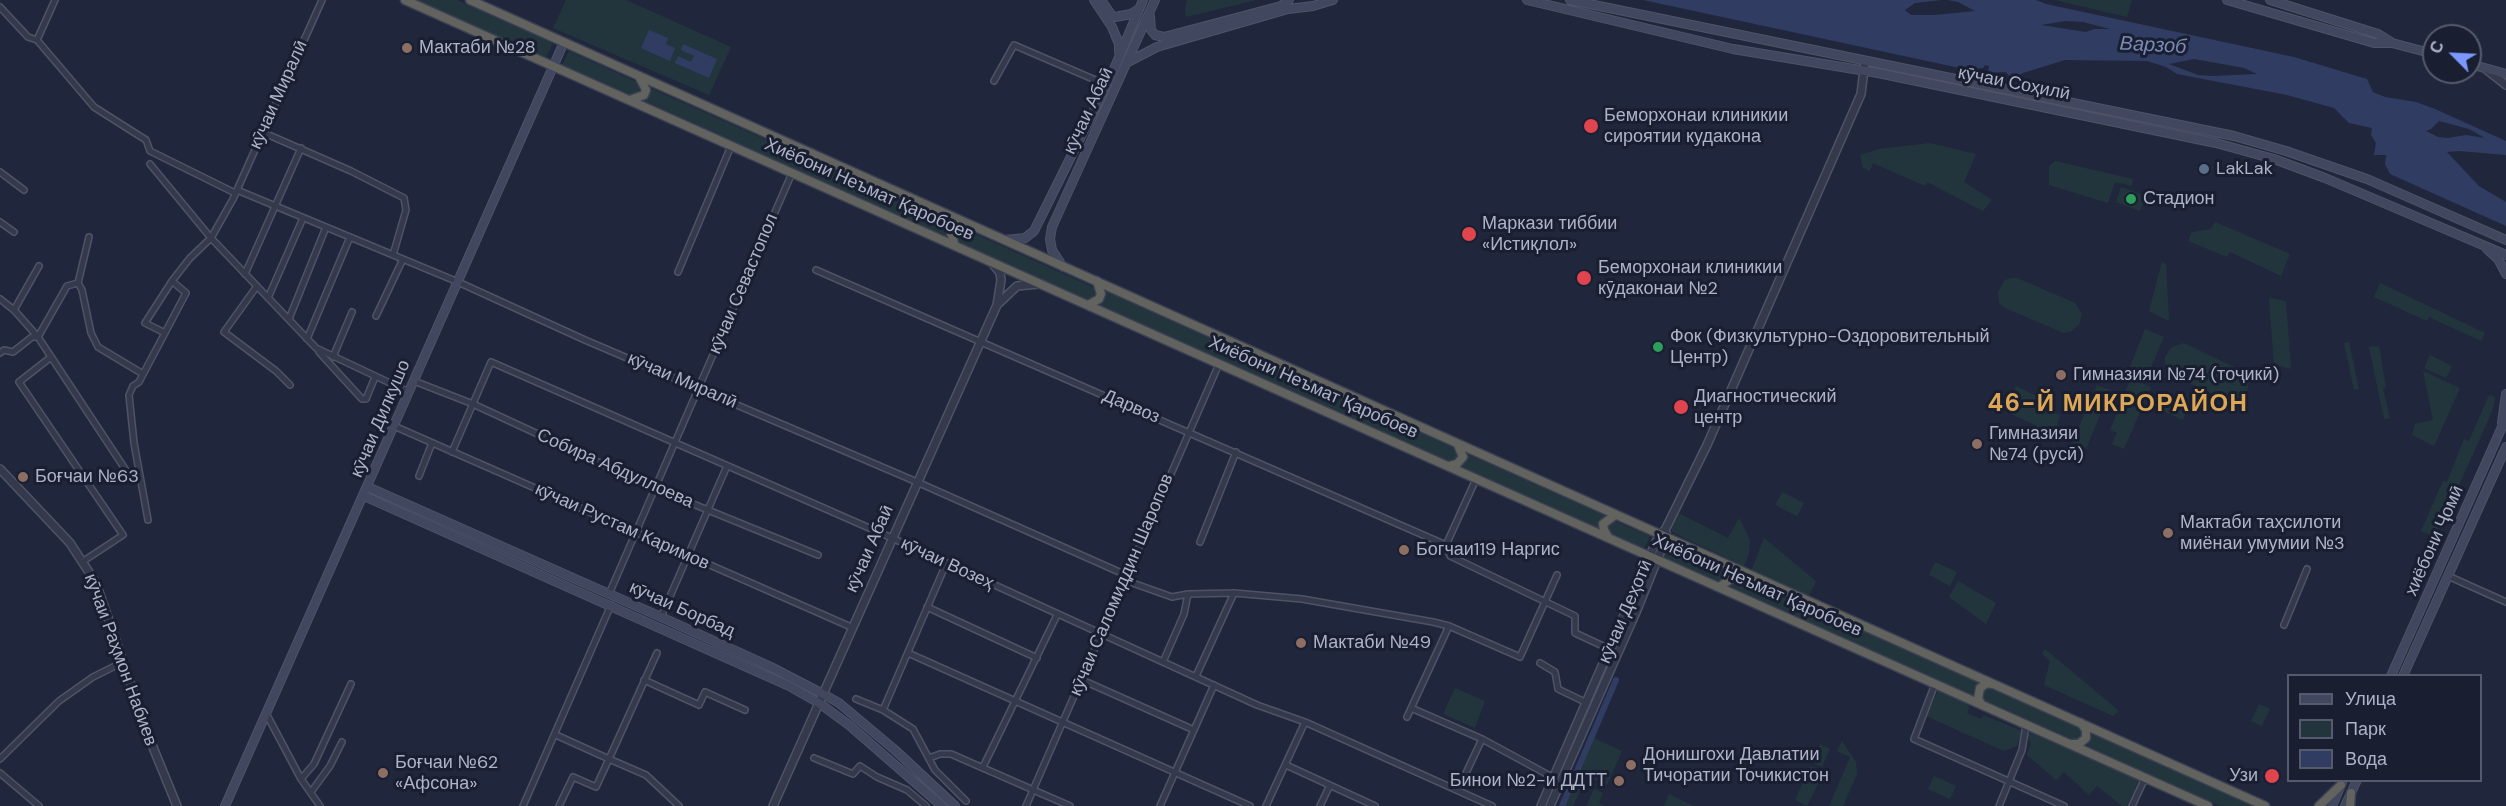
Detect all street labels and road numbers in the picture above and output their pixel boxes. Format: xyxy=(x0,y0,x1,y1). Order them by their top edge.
street label: кӯчаи Миралӣ xyxy=(245,37,313,153)
street label: кӯчаи Соҳилӣ xyxy=(1956,63,2072,105)
street label: кӯчаи Абаӣ xyxy=(1060,64,1118,158)
street label: Хиёбони Неъмат Қаробоев xyxy=(761,134,977,246)
street label: кӯчаи Севастопол xyxy=(705,211,783,357)
street label: Хиёбони Неъмат Қаробоев xyxy=(1205,332,1421,444)
street label: кӯчаи Миралӣ xyxy=(624,348,740,414)
street label: кӯчаи Дилкушо xyxy=(347,357,415,481)
street label: Дарвоз xyxy=(1099,385,1163,429)
street label: Собира Абдуллоева xyxy=(533,425,697,513)
street label: кӯчаи Саломиддин Шаропов xyxy=(1065,471,1179,699)
street label: кӯчаи Рустам Каримов xyxy=(531,479,713,575)
street label: хиёбони Ҷомӣ xyxy=(2401,482,2469,600)
street label: кӯчаи Абаӣ xyxy=(841,502,899,596)
street label: Хиёбони Неъмат Қаробоев xyxy=(1649,530,1865,642)
street label: кӯчаи Возеҳ xyxy=(897,533,997,595)
street label: кӯчаи Деҳотӣ xyxy=(1595,557,1657,667)
street label: кӯчаи Раҳмон Набиев xyxy=(79,571,161,749)
street label: кӯчаи Борбад xyxy=(626,577,738,643)

